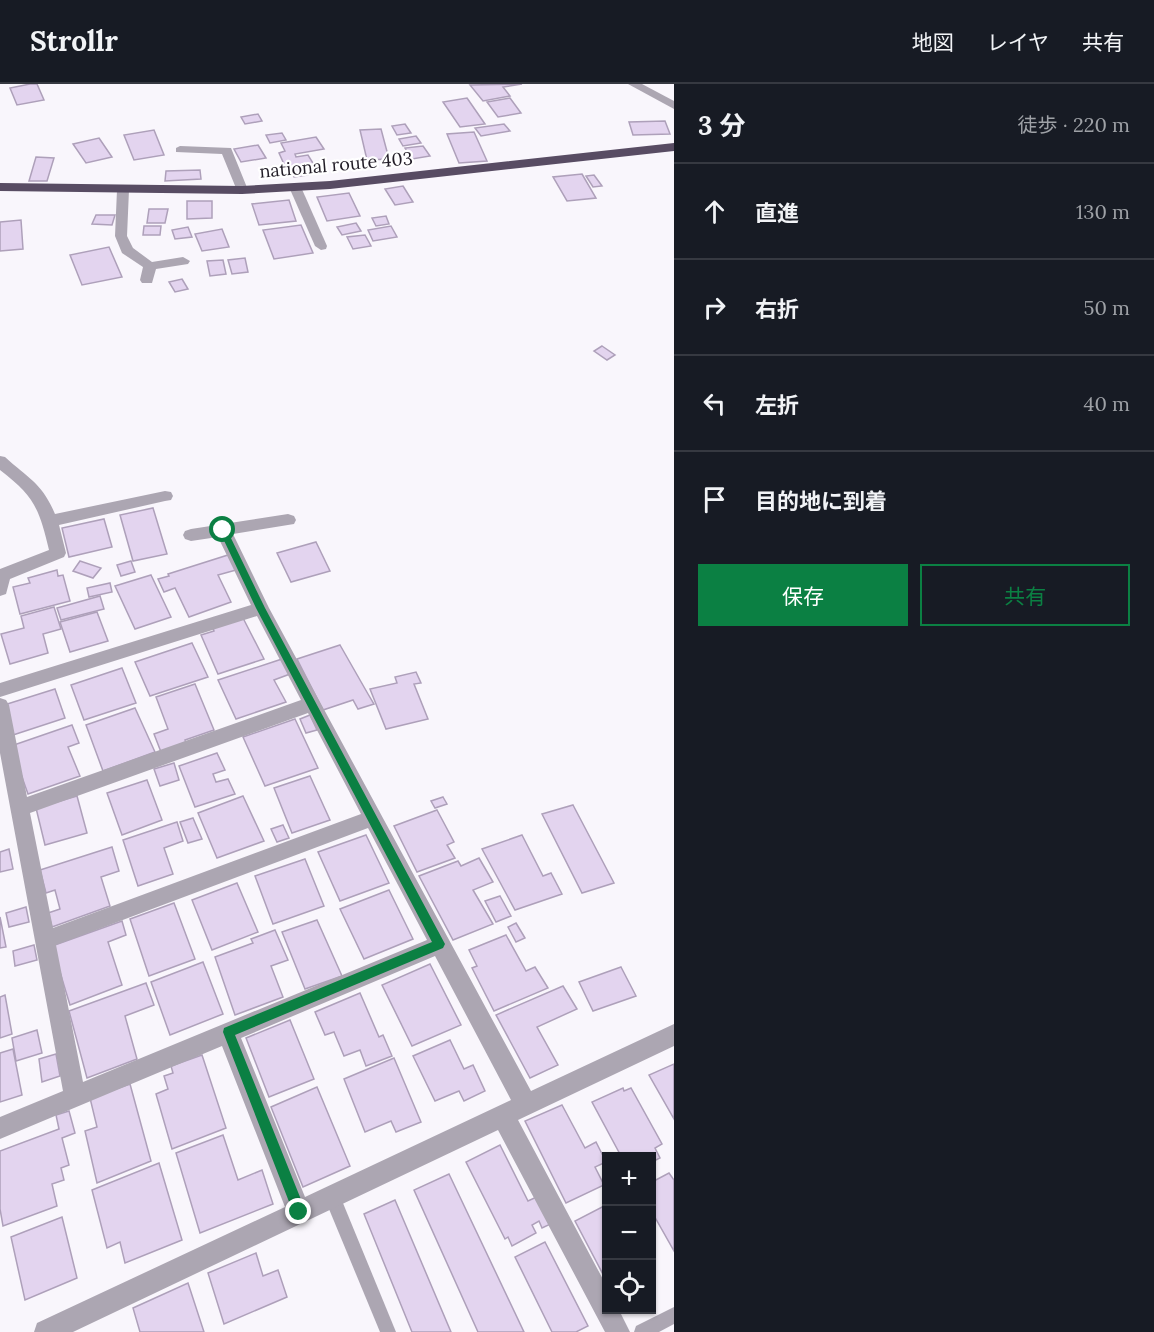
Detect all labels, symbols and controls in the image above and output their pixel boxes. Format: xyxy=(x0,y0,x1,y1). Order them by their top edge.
text: Strollr xyxy=(30,23,118,59)
text: 地図 xyxy=(912,29,954,56)
text: レイヤ xyxy=(987,29,1049,56)
text: 共有 xyxy=(1082,29,1124,56)
text: 3 分 xyxy=(698,109,745,142)
text: 徒歩 · 220 m xyxy=(1017,112,1130,137)
street label: national route 403 xyxy=(258,146,414,183)
icon: ahead xyxy=(698,195,731,228)
text: 直進 xyxy=(755,199,799,227)
text: 130 m xyxy=(1076,199,1130,224)
icon: right xyxy=(698,291,731,324)
text: 右折 xyxy=(755,295,799,323)
text: 50 m xyxy=(1084,295,1130,320)
icon: left xyxy=(698,387,731,420)
text: 左折 xyxy=(755,391,799,419)
text: 40 m xyxy=(1084,391,1130,416)
icon: arrive xyxy=(698,483,731,516)
text: 目的地に到着 xyxy=(755,487,887,515)
route start xyxy=(209,516,235,542)
button: 保存 xyxy=(698,564,908,626)
button: 共有 xyxy=(920,564,1130,626)
map controls xyxy=(602,1152,656,1314)
button: + xyxy=(602,1152,656,1206)
route end xyxy=(285,1198,311,1224)
button: − xyxy=(602,1206,656,1260)
button: locate xyxy=(602,1260,656,1314)

